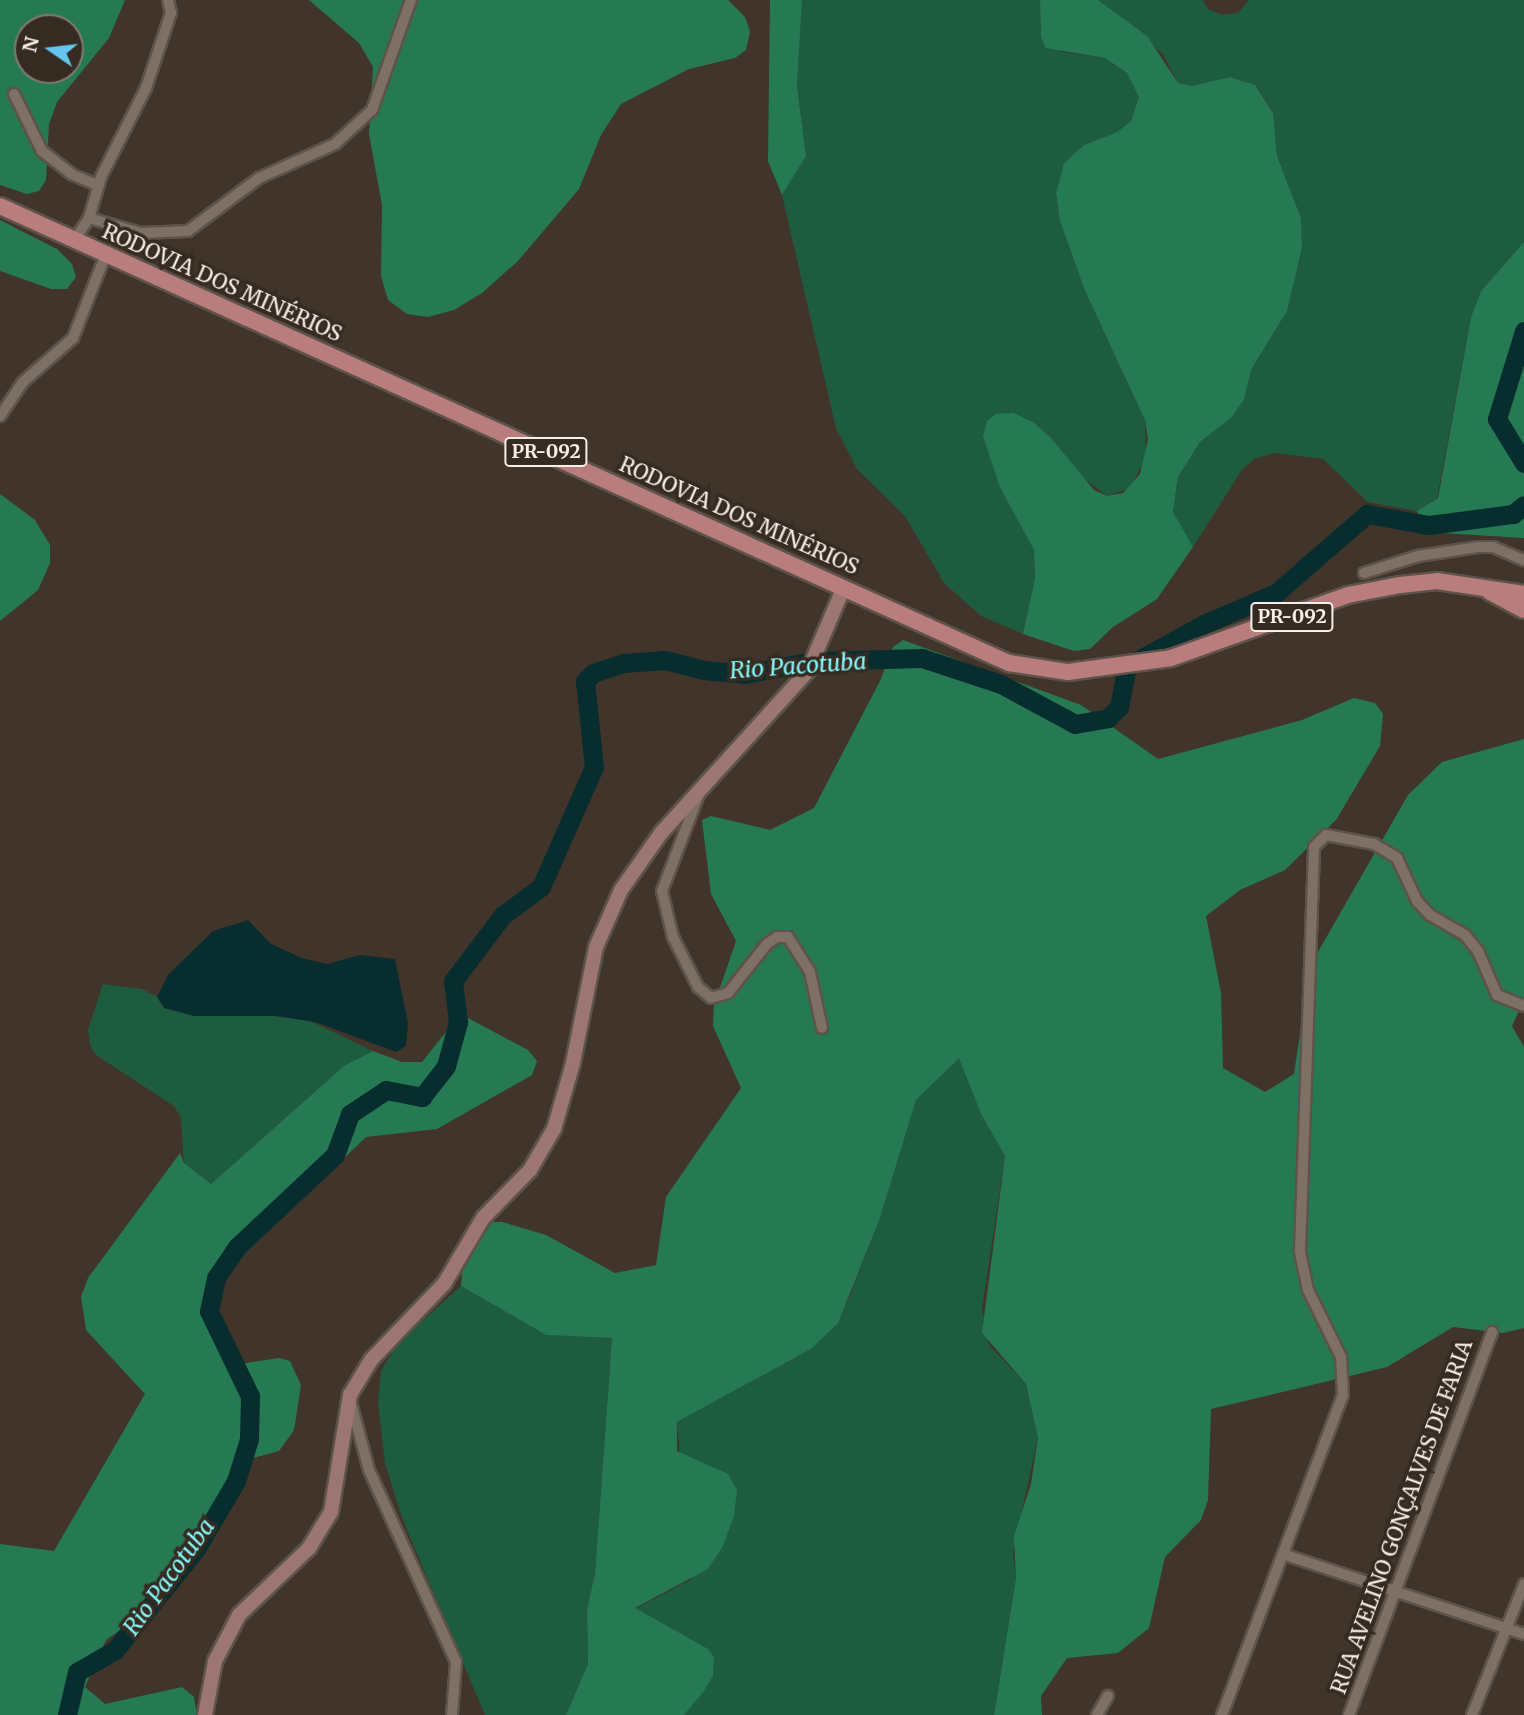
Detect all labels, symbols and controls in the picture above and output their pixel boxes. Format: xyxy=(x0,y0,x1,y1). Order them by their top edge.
north arrow xyxy=(14,14,84,84)
text: N xyxy=(17,34,44,55)
street label: RODOVIA DOS MINÉRIOS xyxy=(98,219,346,347)
road number: PR-092 xyxy=(504,436,588,467)
street label: RODOVIA DOS MINÉRIOS xyxy=(615,452,863,580)
road number: PR-092 xyxy=(1250,602,1334,632)
water label: Rio Pacotuba xyxy=(729,647,867,685)
street label: RUA AVELINO GONÇALVES DE FARIA xyxy=(1326,1337,1478,1697)
water label: Rio Pacotuba xyxy=(118,1513,220,1641)

